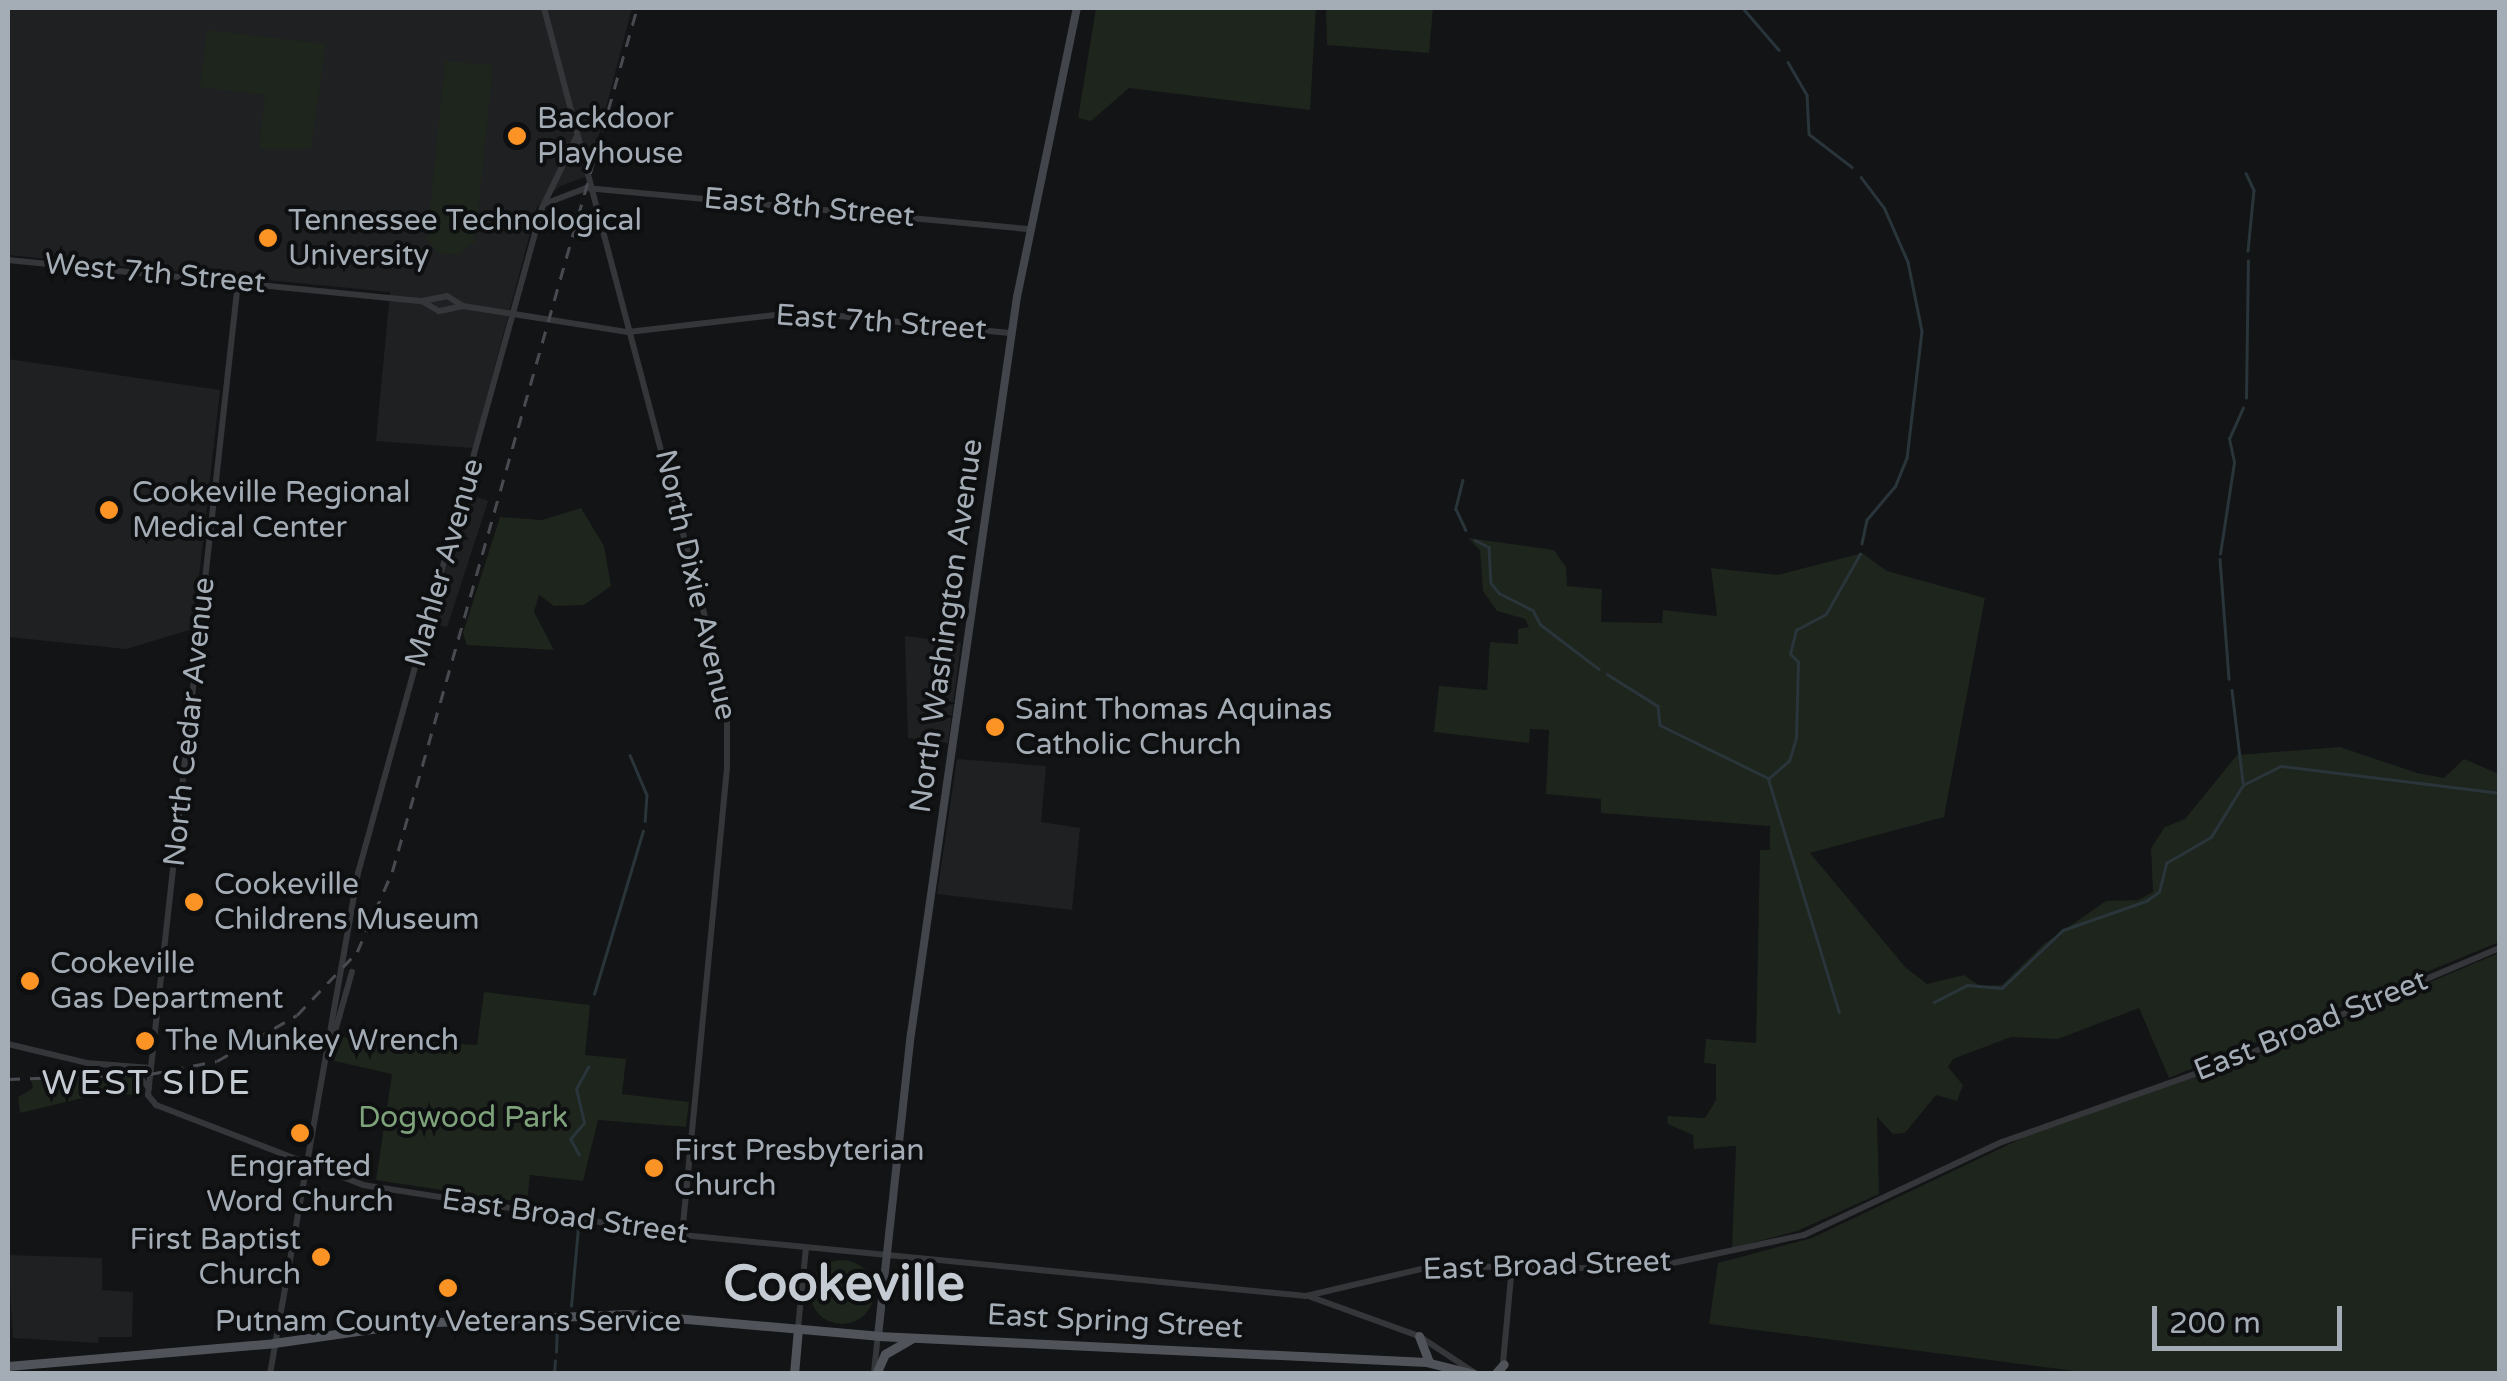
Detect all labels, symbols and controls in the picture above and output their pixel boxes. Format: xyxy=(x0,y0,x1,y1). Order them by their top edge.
place label: Backdoor Playhouse xyxy=(537,101,683,172)
marker: Backdoor Playhouse xyxy=(506,125,528,147)
street label: East 8th Street xyxy=(702,181,916,235)
place label: Tennessee Technological University xyxy=(288,203,642,274)
marker: Tennessee Technological University xyxy=(257,227,279,249)
street label: West 7th Street xyxy=(43,246,267,302)
street label: East 7th Street xyxy=(774,298,988,348)
street label: North Washington Avenue xyxy=(903,437,991,815)
street label: North Dixie Avenue xyxy=(646,446,744,724)
street label: Mahler Avenue xyxy=(398,455,492,671)
place label: Cookeville Regional Medical Center xyxy=(132,475,410,546)
marker: Cookeville Regional Medical Center xyxy=(96,497,122,523)
street label: North Cedar Avenue xyxy=(157,576,223,868)
place label: Saint Thomas Aquinas Catholic Church xyxy=(1015,692,1332,762)
marker: Saint Thomas Aquinas Catholic Church xyxy=(984,716,1006,738)
place label: Cookeville Childrens Museum xyxy=(214,867,480,938)
marker: Cookeville Childrens Museum xyxy=(183,891,205,913)
place label: Cookeville Gas Department xyxy=(50,946,283,1016)
street label: East Broad Street xyxy=(2189,963,2433,1089)
marker: Cookeville Gas Department xyxy=(19,970,41,992)
place label: The Munkey Wrench xyxy=(165,1023,459,1059)
marker: The Munkey Wrench xyxy=(134,1030,156,1052)
district label: WEST SIDE xyxy=(41,1062,253,1104)
park label: Dogwood Park xyxy=(358,1100,568,1136)
marker: Engrafted Word Church xyxy=(289,1122,311,1144)
place label: First Presbyterian Church xyxy=(674,1133,925,1204)
place label: Engrafted Word Church xyxy=(206,1149,394,1220)
marker: First Presbyterian Church xyxy=(643,1157,665,1179)
street label: East Broad Street xyxy=(439,1182,691,1252)
place label: First Baptist Church xyxy=(129,1222,301,1292)
street label: East Broad Street xyxy=(1422,1244,1672,1288)
marker: First Baptist Church xyxy=(310,1246,332,1268)
district label: Cookeville xyxy=(723,1255,965,1315)
marker: Putnam County Veterans Service xyxy=(437,1277,459,1299)
scale bar xyxy=(2157,1286,2347,1348)
street label: East Spring Street xyxy=(986,1297,1244,1347)
place label: Putnam County Veterans Service xyxy=(215,1304,681,1340)
text: 200 m xyxy=(2169,1305,2261,1342)

